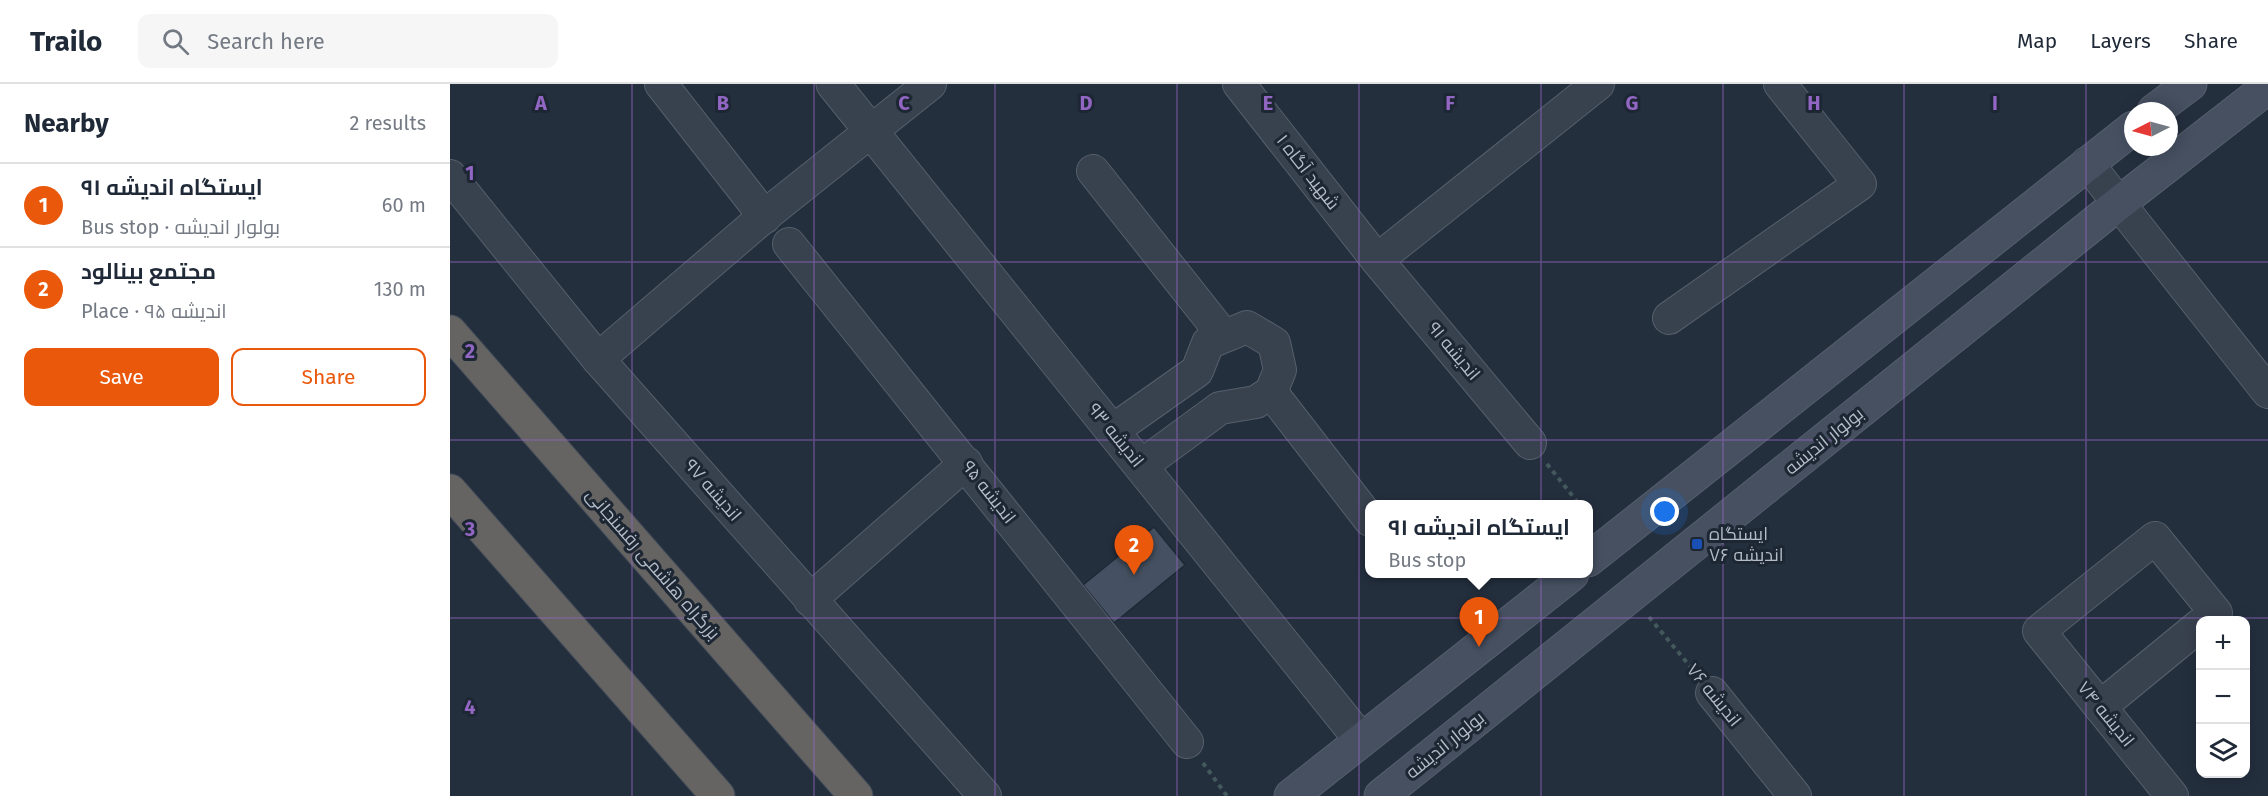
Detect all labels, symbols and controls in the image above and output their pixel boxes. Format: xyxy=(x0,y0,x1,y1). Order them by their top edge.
search box xyxy=(138,14,558,68)
text: Trailo xyxy=(30,25,102,58)
icon: search xyxy=(159,25,192,58)
text: Search here xyxy=(207,28,325,55)
text: Map xyxy=(2017,28,2057,54)
text: Layers xyxy=(2090,28,2151,54)
text: Share xyxy=(2184,28,2238,54)
text: A xyxy=(534,91,548,115)
text: B xyxy=(717,91,729,115)
text: C xyxy=(898,91,910,115)
text: D xyxy=(1079,91,1093,115)
text: E xyxy=(1263,91,1273,115)
text: F xyxy=(1445,91,1455,115)
text: G xyxy=(1626,91,1638,115)
text: H xyxy=(1807,91,1821,115)
text: I xyxy=(1992,91,1998,115)
north arrow xyxy=(2124,102,2178,156)
text: Nearby xyxy=(24,108,109,139)
text: 2 results xyxy=(349,111,426,135)
street label: شهید آگاه ۱ xyxy=(1272,130,1344,214)
text: 1 xyxy=(465,161,475,185)
text: ایستگاه اندیشه ۹۱ xyxy=(81,174,263,201)
text: 1 xyxy=(39,193,48,217)
text: 60 m xyxy=(382,193,426,217)
text: Bus stop · بولوار اندیشه xyxy=(81,215,280,239)
text: مجتمع بینالود xyxy=(81,258,216,285)
text: 2 xyxy=(38,277,49,301)
text: 130 m xyxy=(374,277,426,301)
text: Place · اندیشه ۹۵ xyxy=(81,299,227,323)
street label: اندیشه ۹۱ xyxy=(1423,317,1485,385)
text: 2 xyxy=(465,339,475,363)
button: Save xyxy=(24,348,219,406)
button: Share xyxy=(231,348,426,406)
street label: اندیشه ۹۳ xyxy=(1083,398,1149,472)
street label: بولوار اندیشه xyxy=(1780,403,1868,479)
street label: اندیشه ۹۷ xyxy=(680,454,746,526)
street label: اندیشه ۹۵ xyxy=(958,456,1020,528)
street label: بزرگراه هاشمی رفسنجانی xyxy=(581,484,725,644)
your location xyxy=(1650,497,1679,526)
popup xyxy=(1365,500,1593,578)
text: ایستگاه اندیشه ۹۱ xyxy=(1388,514,1570,541)
text: 3 xyxy=(464,517,475,541)
place label: ایستگاه اندیشه ۷۶ xyxy=(1709,523,1784,566)
pin: 2 xyxy=(1114,526,1154,575)
marker: ایستگاه اندیشه ۷۶ xyxy=(1690,537,1704,551)
text: Bus stop xyxy=(1388,548,1466,572)
pin: 1 xyxy=(1460,598,1498,647)
map controls xyxy=(2196,616,2250,778)
button: + xyxy=(2196,616,2250,670)
street label: اندیشه ۷۶ xyxy=(1682,659,1746,731)
button: − xyxy=(2196,670,2250,724)
street label: اندیشه ۷۴ xyxy=(2073,677,2139,751)
text: 4 xyxy=(464,695,476,719)
street label: بولوار اندیشه xyxy=(1401,707,1489,783)
button: layers xyxy=(2196,724,2250,778)

